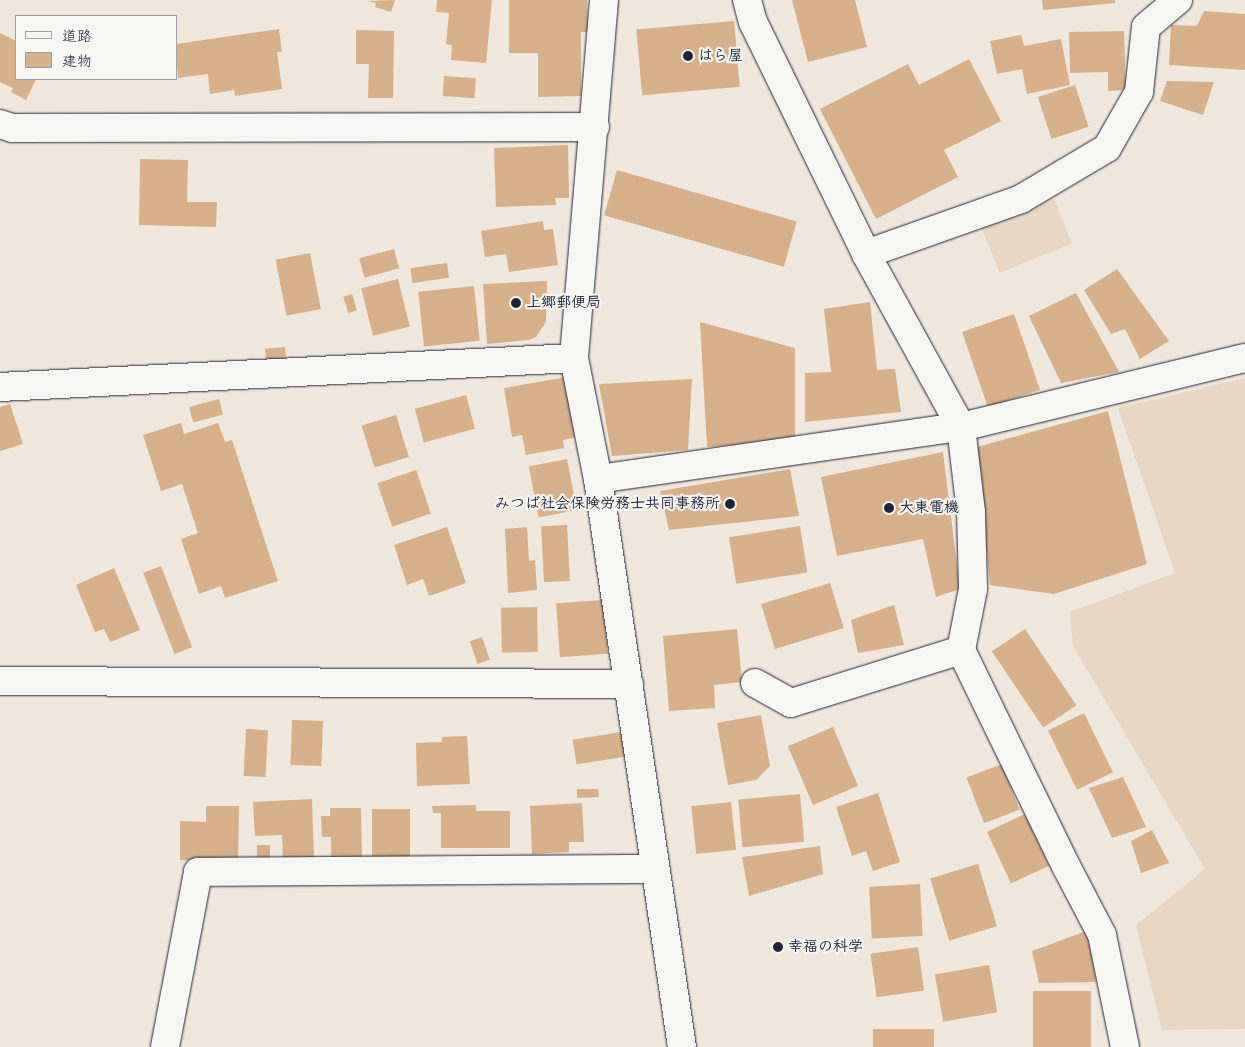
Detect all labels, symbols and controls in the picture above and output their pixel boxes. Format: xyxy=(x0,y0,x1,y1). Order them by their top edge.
legend xyxy=(15,15,178,80)
text: 道路 xyxy=(62,27,92,46)
place label: はら屋 xyxy=(698,47,743,65)
marker: はら屋 xyxy=(682,50,694,62)
text: 建物 xyxy=(62,52,92,71)
place label: 上郷郵便局 xyxy=(526,294,601,312)
marker: 上郷郵便局 xyxy=(510,297,522,309)
place label: みつば社会保険労務士共同事務所 xyxy=(495,495,720,513)
marker: みつば社会保険労務士共同事務所 xyxy=(724,498,736,510)
place label: 大東電機 xyxy=(899,499,959,517)
marker: 大東電機 xyxy=(883,502,895,514)
place label: 幸福の科学 xyxy=(788,938,863,956)
marker: 幸福の科学 xyxy=(772,941,784,953)

